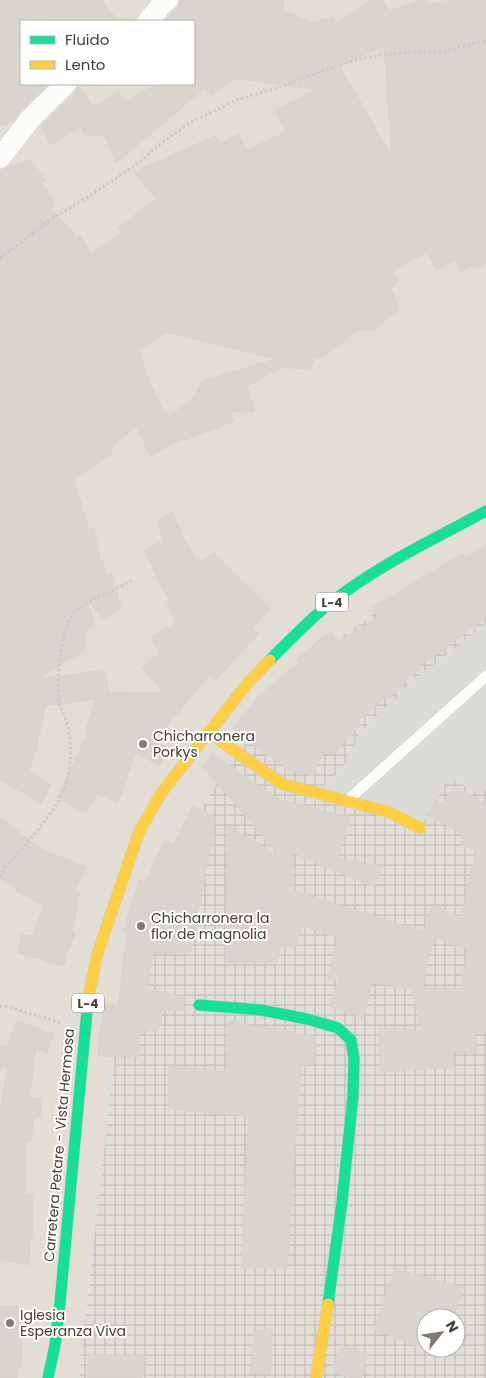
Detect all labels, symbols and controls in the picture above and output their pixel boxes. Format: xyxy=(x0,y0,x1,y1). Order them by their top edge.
legend xyxy=(20,20,195,85)
text: Fluido xyxy=(65,29,109,50)
text: Lento xyxy=(65,54,105,75)
road number: L-4 xyxy=(316,592,348,612)
place label: Chicharronera Porkys xyxy=(153,726,255,762)
marker: Chicharronera Porkys xyxy=(137,738,149,750)
place label: Chicharronera la flor de magnolia xyxy=(151,908,270,944)
marker: Chicharronera la flor de magnolia xyxy=(135,920,147,932)
road number: L-4 xyxy=(72,994,104,1012)
street label: Carretera Petare - Vista Hermosa xyxy=(39,1027,79,1263)
place label: Iglesia Esperanza Viva xyxy=(20,1305,126,1341)
north arrow xyxy=(416,1308,466,1358)
marker: Iglesia Esperanza Viva xyxy=(4,1317,16,1329)
text: N xyxy=(441,1317,464,1336)

